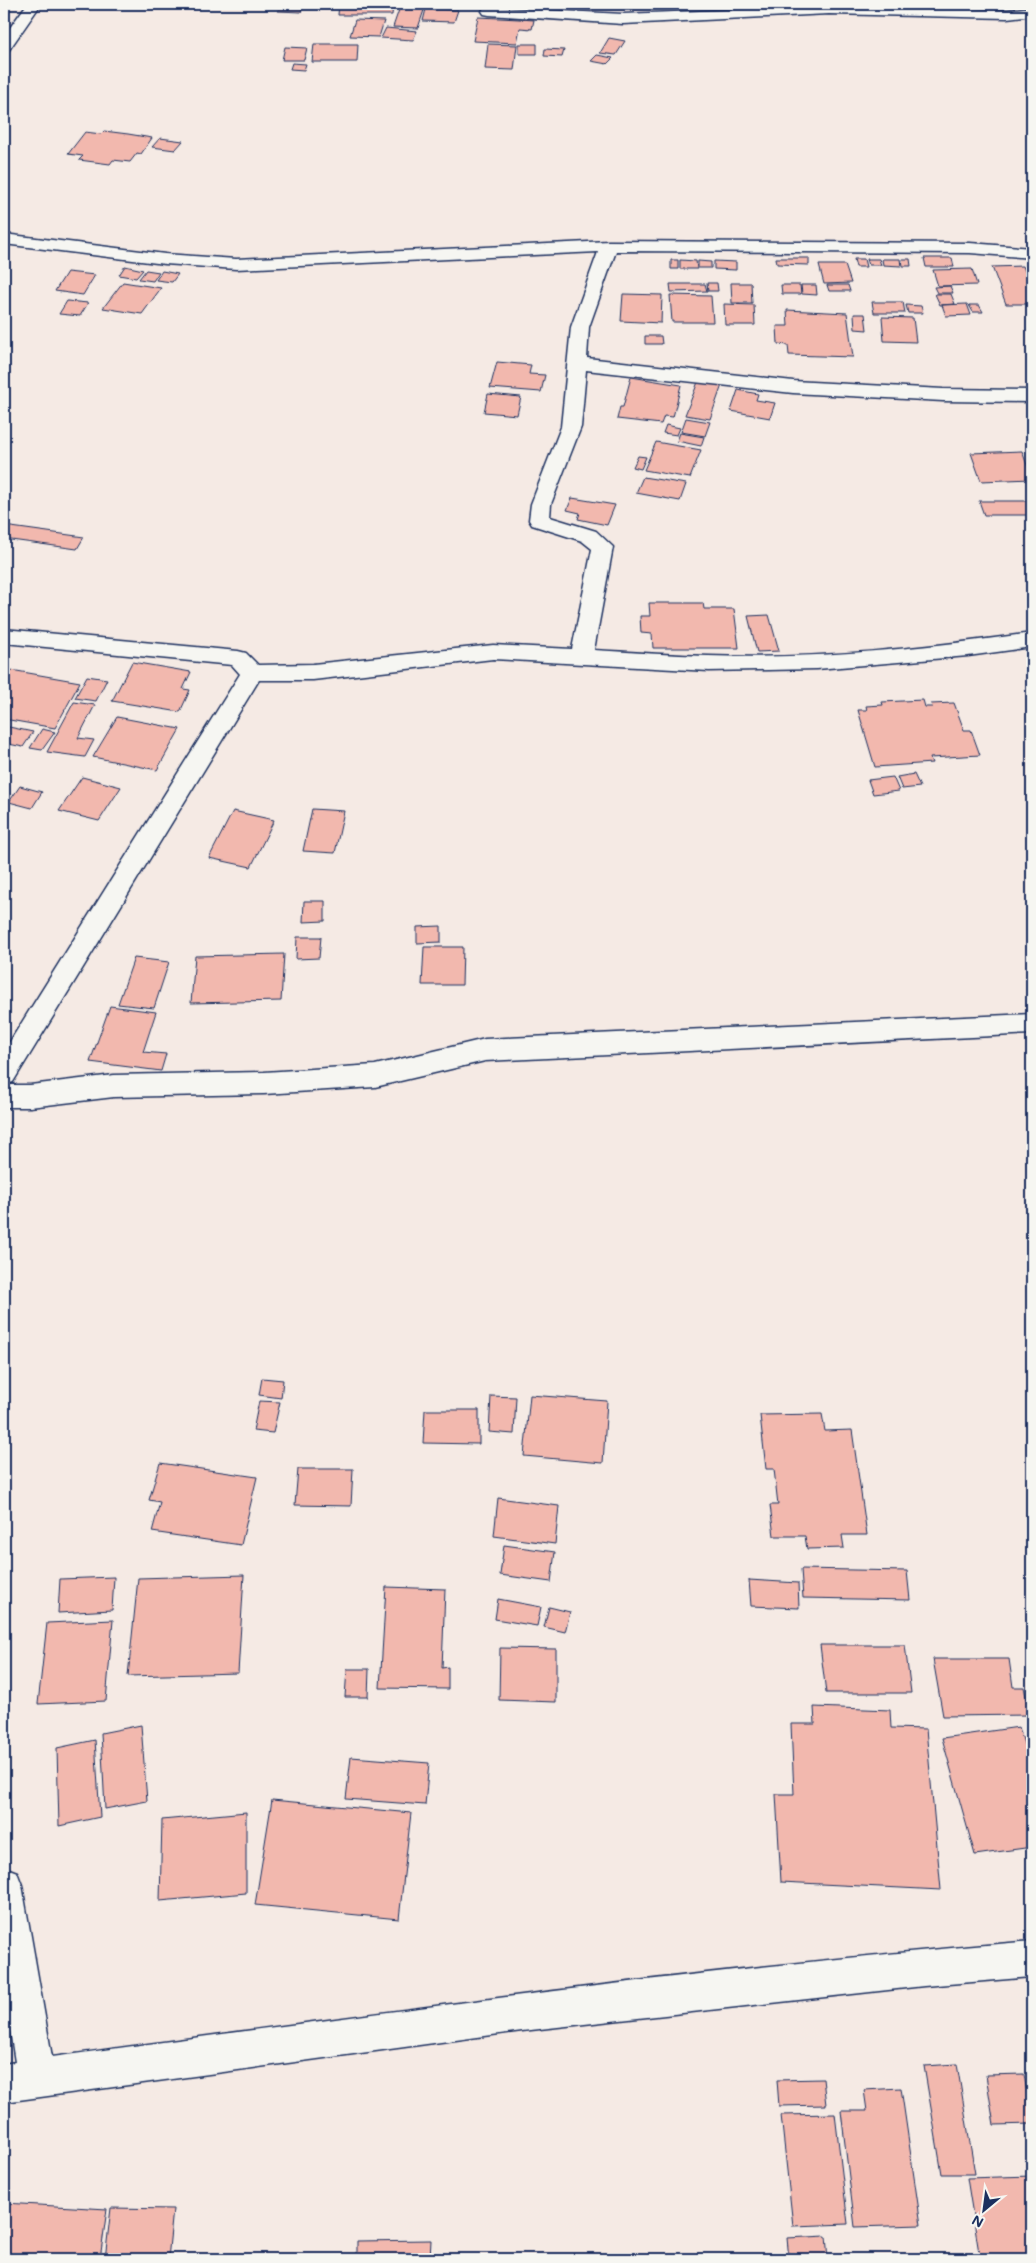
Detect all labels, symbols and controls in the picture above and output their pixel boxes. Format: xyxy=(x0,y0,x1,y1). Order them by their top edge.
north arrow xyxy=(958,2186,1008,2236)
text: N xyxy=(968,2211,987,2233)

